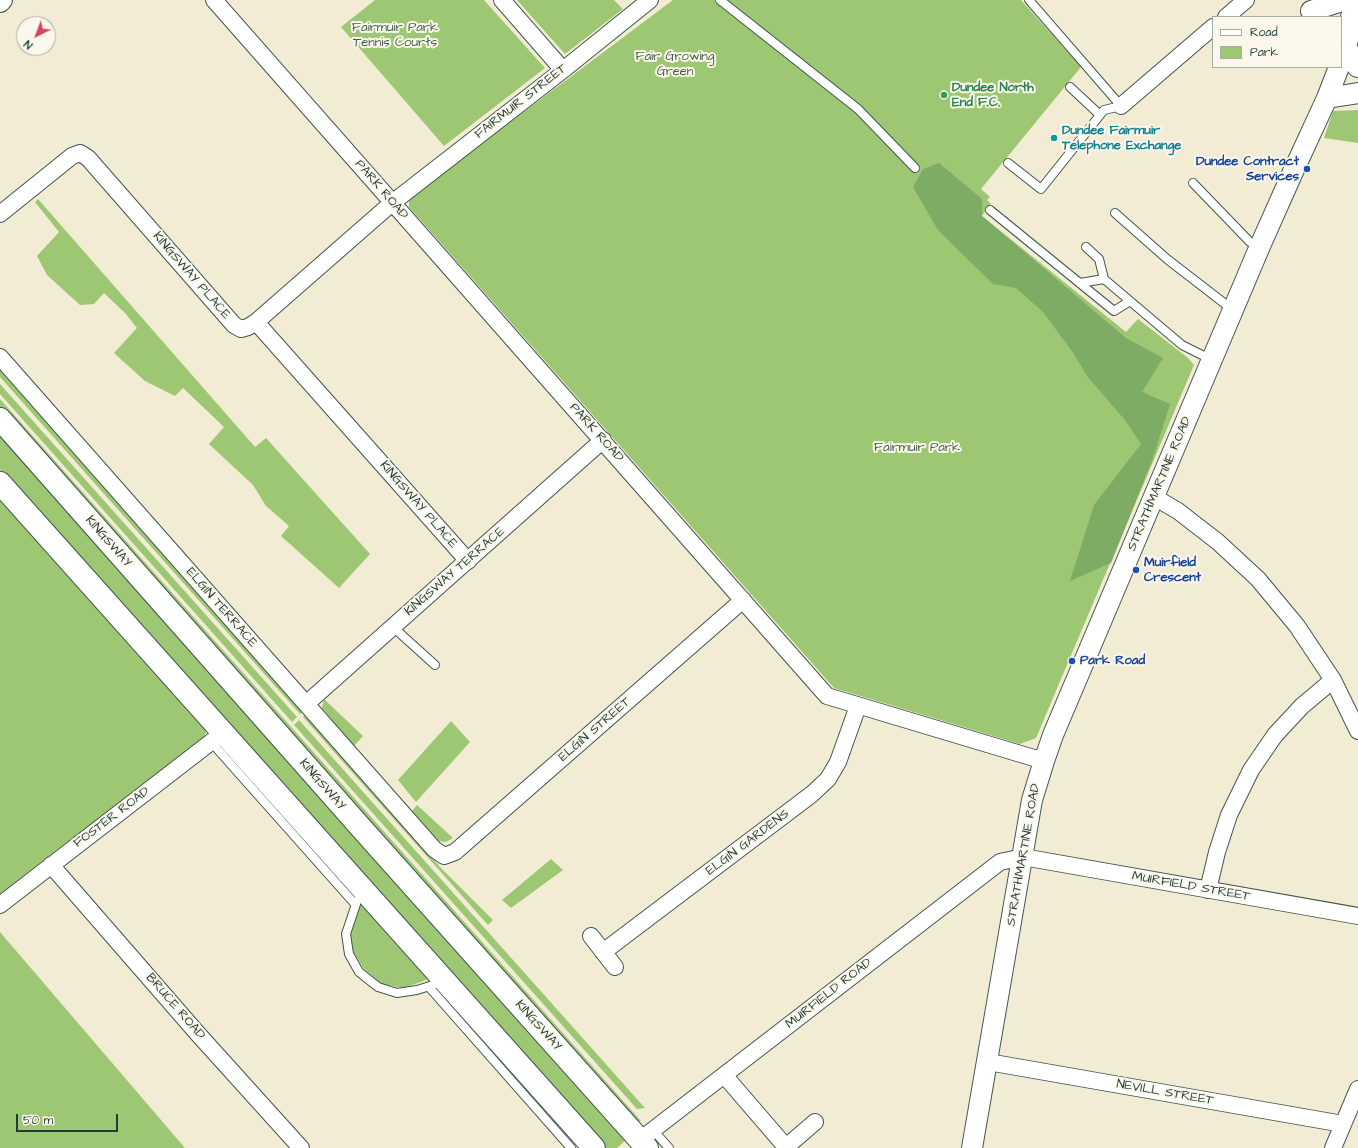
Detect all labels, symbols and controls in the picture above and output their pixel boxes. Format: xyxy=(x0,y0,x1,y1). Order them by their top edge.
north arrow xyxy=(16,16,56,56)
legend xyxy=(1212,16,1342,68)
park label: Fairmuir Park Tennis Courts xyxy=(352,20,438,51)
text: Road xyxy=(1250,24,1278,41)
text: N xyxy=(21,37,36,52)
text: Park xyxy=(1250,44,1278,61)
park label: Fair Growing Green xyxy=(635,49,715,80)
street label: FAIRMUIR STREET xyxy=(472,61,570,143)
place label: Dundee North End F.C. xyxy=(952,80,1034,111)
marker: Dundee North End F.C. xyxy=(939,90,949,100)
place label: Dundee Fairmuir Telephone Exchange xyxy=(1062,123,1181,154)
marker: Dundee Fairmuir Telephone Exchange xyxy=(1049,133,1059,143)
place label: Dundee Contract Services xyxy=(1196,154,1299,185)
street label: PARK ROAD xyxy=(351,157,411,223)
marker: Dundee Contract Services xyxy=(1302,164,1312,174)
street label: KINGSWAY PLACE xyxy=(149,229,233,323)
street label: PARK ROAD xyxy=(566,400,626,466)
street label: STRATHMARTINE ROAD xyxy=(1125,415,1195,553)
park label: Fairmuir Park xyxy=(874,440,960,456)
street label: KINGSWAY PLACE xyxy=(376,458,460,552)
street label: KINGSWAY xyxy=(81,513,135,571)
street label: KINGSWAY TERRACE xyxy=(402,524,508,620)
place label: Muirfield Crescent xyxy=(1144,555,1201,586)
street label: ELGIN TERRACE xyxy=(182,565,260,651)
marker: Muirfield Crescent xyxy=(1131,565,1141,575)
place label: Park Road xyxy=(1080,653,1145,669)
marker: Park Road xyxy=(1067,656,1077,666)
street label: ELGIN STREET xyxy=(556,695,634,765)
street label: KINGSWAY xyxy=(295,756,349,814)
street label: STRATHMARTINE ROAD xyxy=(1004,783,1044,927)
street label: FOSTER ROAD xyxy=(71,784,153,852)
street label: ELGIN GARDENS xyxy=(703,807,793,879)
street label: MUIRFIELD STREET xyxy=(1131,869,1251,905)
street label: MUIRFIELD ROAD xyxy=(783,955,875,1033)
street label: BRUCE ROAD xyxy=(142,971,208,1043)
street label: KINGSWAY xyxy=(511,997,565,1055)
street label: NEVILL STREET xyxy=(1115,1077,1215,1109)
scale bar xyxy=(18,1106,120,1132)
text: 50 m xyxy=(23,1112,53,1129)

